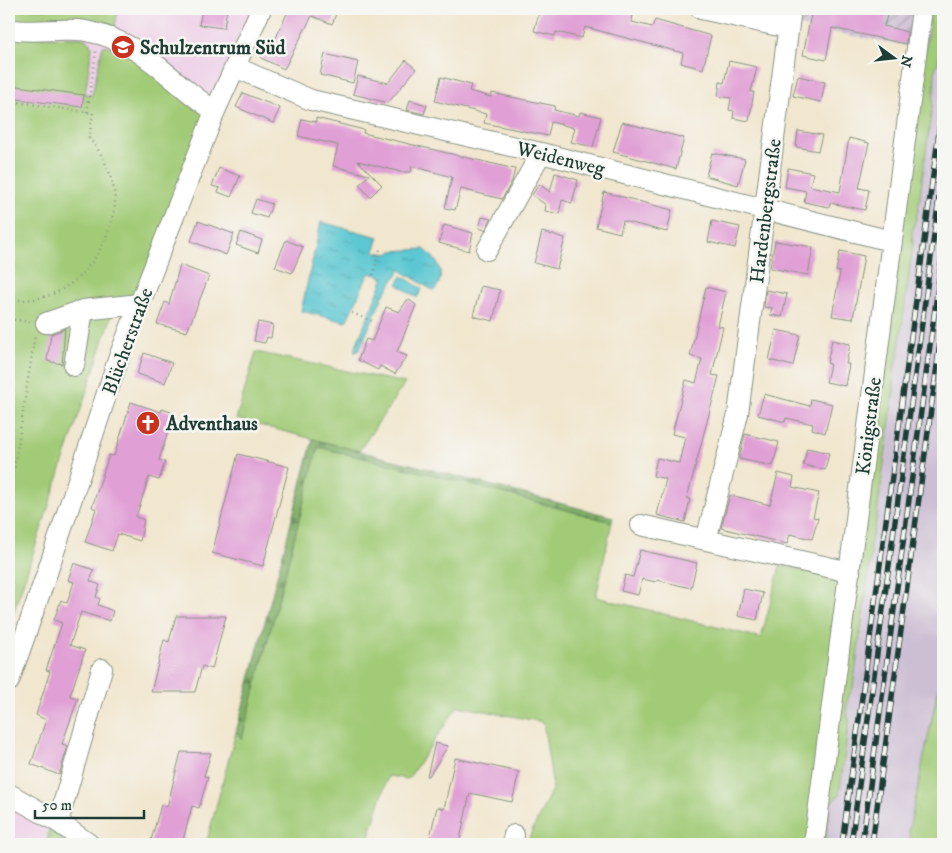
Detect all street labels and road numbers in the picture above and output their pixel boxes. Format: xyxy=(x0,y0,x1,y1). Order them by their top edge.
street label: Weidenweg xyxy=(513,136,608,183)
street label: Hardenbergstraße xyxy=(745,137,788,285)
street label: Blücherstraße xyxy=(97,284,159,399)
street label: Königstraße xyxy=(851,376,888,476)

